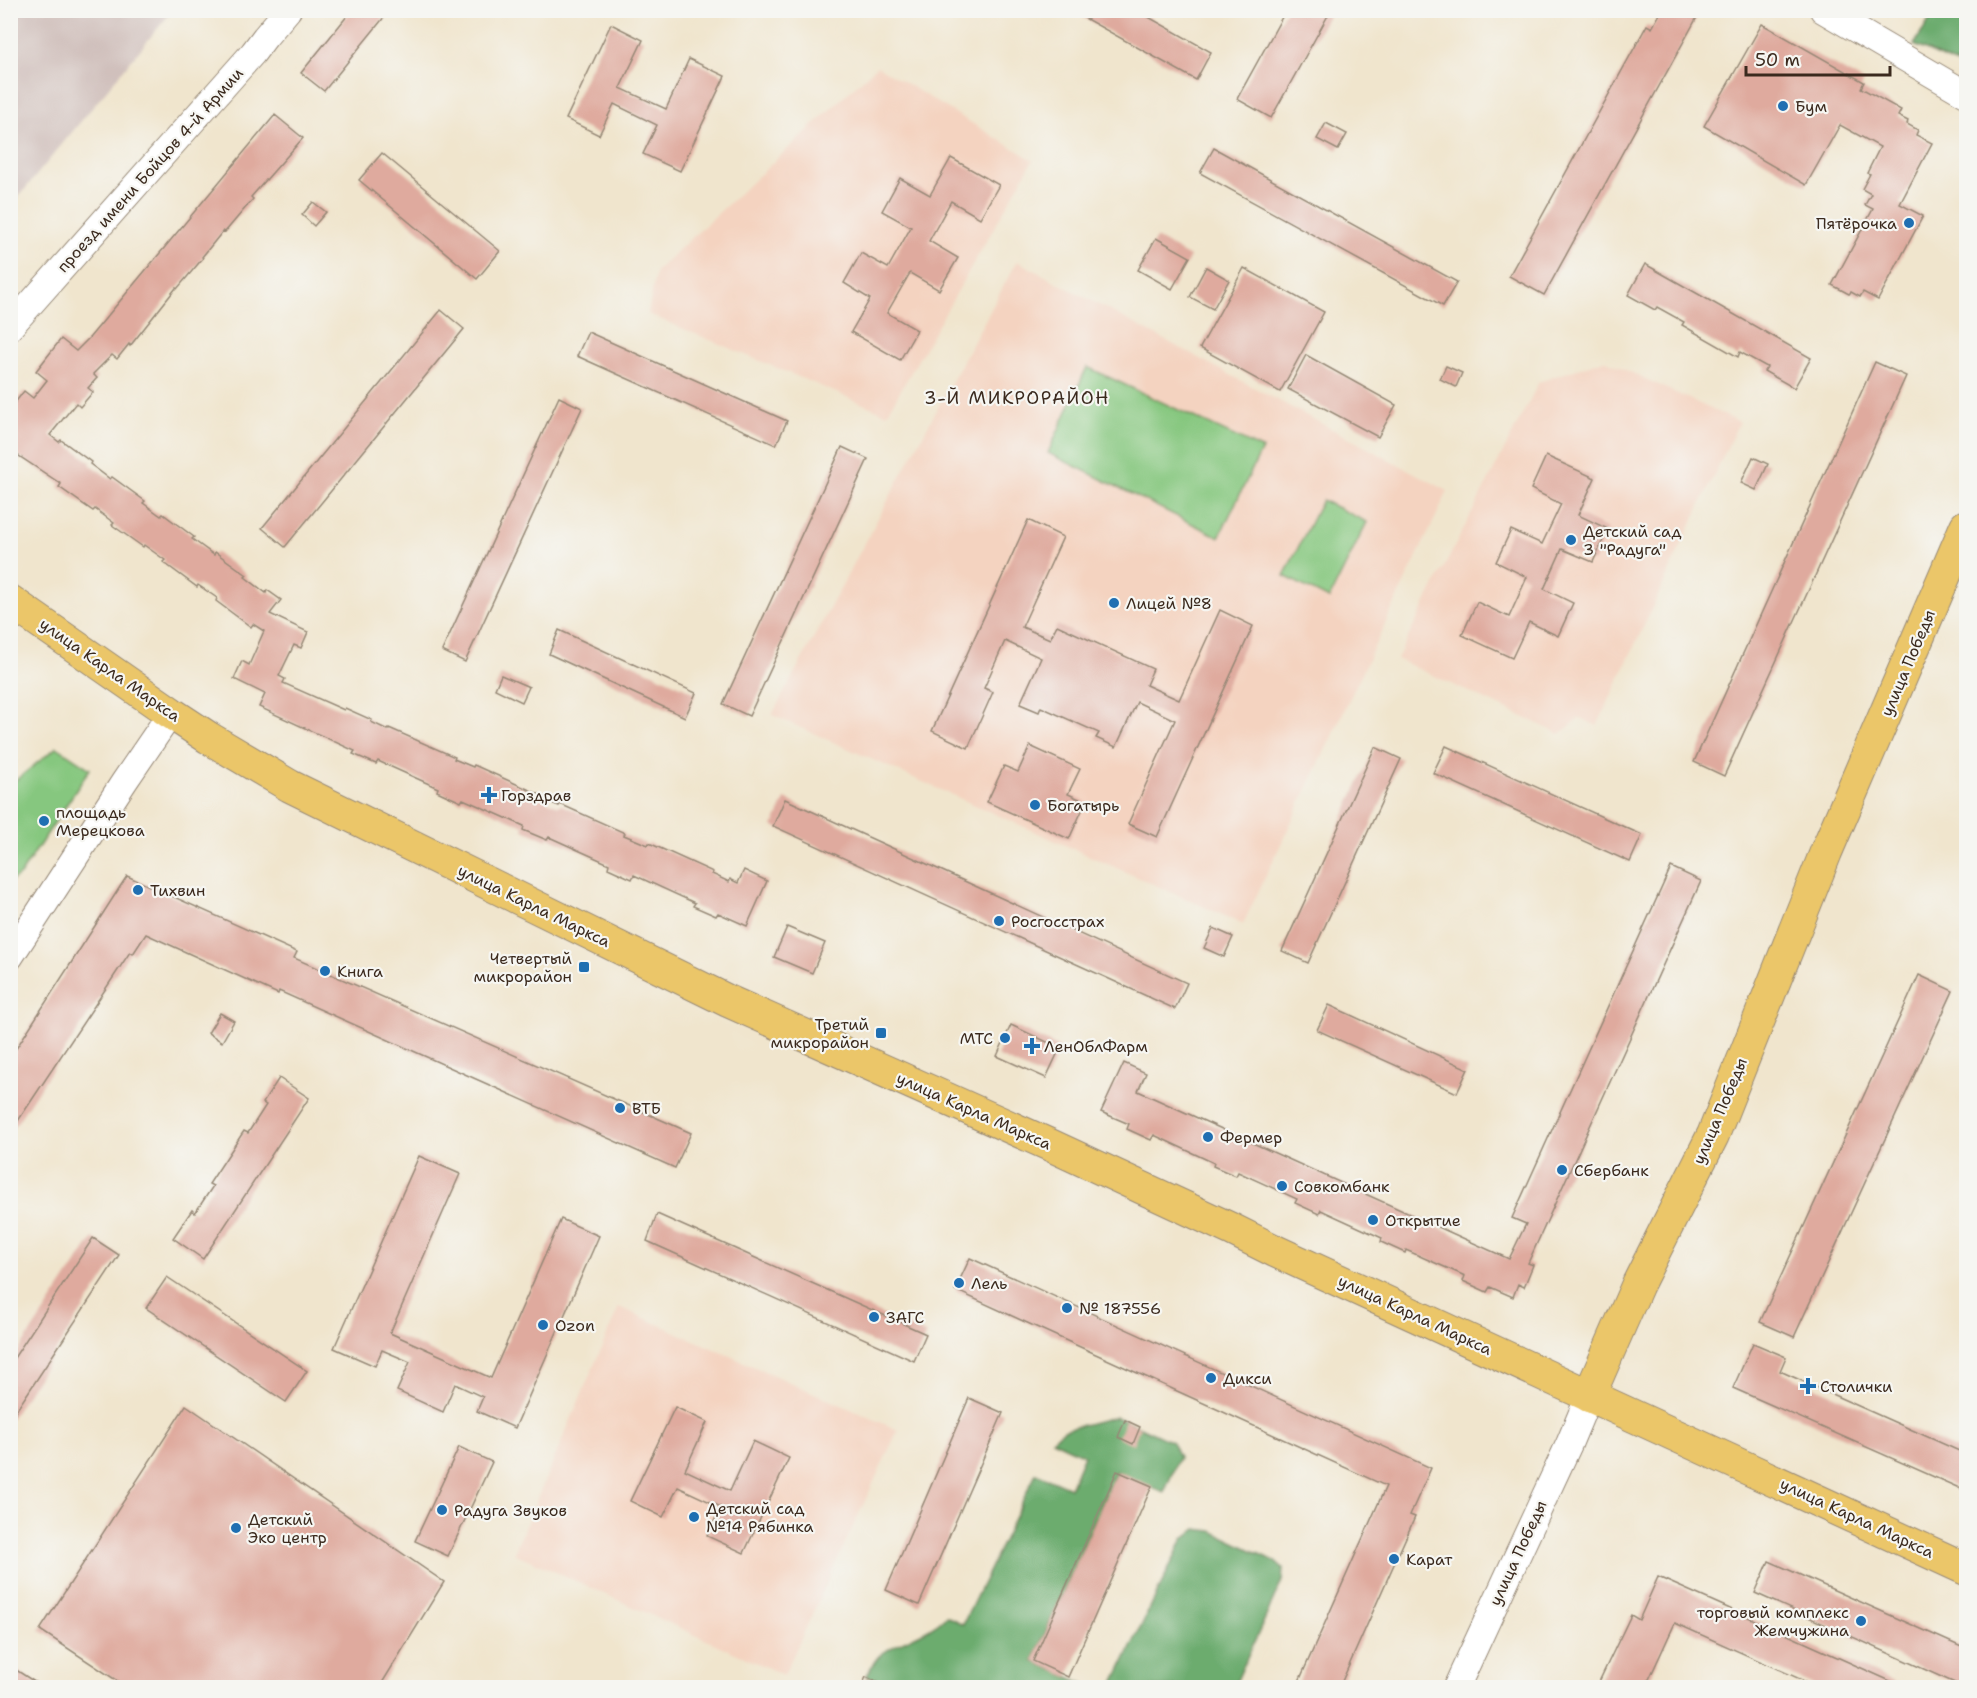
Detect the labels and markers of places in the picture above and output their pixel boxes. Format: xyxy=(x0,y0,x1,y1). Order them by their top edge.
place label: Бум xyxy=(1795,96,1827,117)
marker: Бум xyxy=(1776,99,1790,113)
place label: Пятёрочка xyxy=(1816,213,1897,234)
marker: Пятёрочка xyxy=(1902,216,1916,230)
place label: Детский сад 3 "Радуга" xyxy=(1583,521,1682,560)
marker: Детский сад 3 "Радуга" xyxy=(1564,533,1578,547)
place label: Лицей №8 xyxy=(1126,593,1212,614)
marker: Лицей №8 xyxy=(1107,596,1121,610)
place label: Горздрав xyxy=(501,785,571,806)
marker: Горздрав xyxy=(482,788,496,802)
place label: Богатырь xyxy=(1047,795,1119,816)
marker: Богатырь xyxy=(1028,798,1042,812)
place label: площадь Мерецкова xyxy=(56,802,145,841)
marker: площадь Мерецкова xyxy=(37,814,51,828)
place label: Тихвин xyxy=(150,880,205,901)
marker: Тихвин xyxy=(131,883,145,897)
place label: Росгосстрах xyxy=(1011,911,1104,932)
marker: Росгосстрах xyxy=(992,914,1006,928)
place label: Четвертый микрорайон xyxy=(474,948,572,987)
marker: Четвертый микрорайон xyxy=(577,960,591,974)
place label: Книга xyxy=(337,961,383,982)
marker: Книга xyxy=(318,964,332,978)
place label: Третий микрорайон xyxy=(771,1014,869,1053)
marker: Третий микрорайон xyxy=(874,1026,888,1040)
place label: МТС xyxy=(960,1028,993,1049)
marker: МТС xyxy=(998,1031,1012,1045)
place label: ЛенОблФарм xyxy=(1044,1036,1148,1057)
marker: ЛенОблФарм xyxy=(1025,1039,1039,1053)
place label: ВТБ xyxy=(632,1098,661,1119)
marker: ВТБ xyxy=(613,1101,627,1115)
place label: Фермер xyxy=(1220,1127,1282,1148)
marker: Фермер xyxy=(1201,1130,1215,1144)
place label: Сбербанк xyxy=(1574,1160,1649,1181)
marker: Сбербанк xyxy=(1555,1163,1569,1177)
place label: Совкомбанк xyxy=(1294,1176,1390,1197)
marker: Совкомбанк xyxy=(1275,1179,1289,1193)
place label: Открытие xyxy=(1385,1210,1461,1231)
marker: Открытие xyxy=(1366,1213,1380,1227)
place label: Лель xyxy=(971,1273,1007,1294)
marker: Лель xyxy=(952,1276,966,1290)
place label: № 187556 xyxy=(1079,1298,1161,1319)
marker: № 187556 xyxy=(1060,1301,1074,1315)
place label: ЗАГС xyxy=(886,1307,924,1328)
marker: ЗАГС xyxy=(867,1310,881,1324)
place label: Ozon xyxy=(555,1315,595,1336)
marker: Ozon xyxy=(536,1318,550,1332)
place label: Дикси xyxy=(1223,1368,1272,1389)
marker: Дикси xyxy=(1204,1371,1218,1385)
place label: Столички xyxy=(1820,1376,1892,1397)
marker: Столички xyxy=(1801,1379,1815,1393)
place label: Детский сад №14 Рябинка xyxy=(706,1498,813,1537)
place label: Радуга Звуков xyxy=(454,1500,567,1521)
marker: Радуга Звуков xyxy=(435,1503,449,1517)
place label: Детский Эко центр xyxy=(248,1509,327,1548)
marker: Детский сад №14 Рябинка xyxy=(687,1510,701,1524)
marker: Детский Эко центр xyxy=(229,1521,243,1535)
place label: Карат xyxy=(1406,1549,1453,1570)
marker: Карат xyxy=(1387,1552,1401,1566)
place label: торговый комплекс Жемчужина xyxy=(1697,1602,1849,1641)
marker: торговый комплекс Жемчужина xyxy=(1854,1614,1868,1628)

